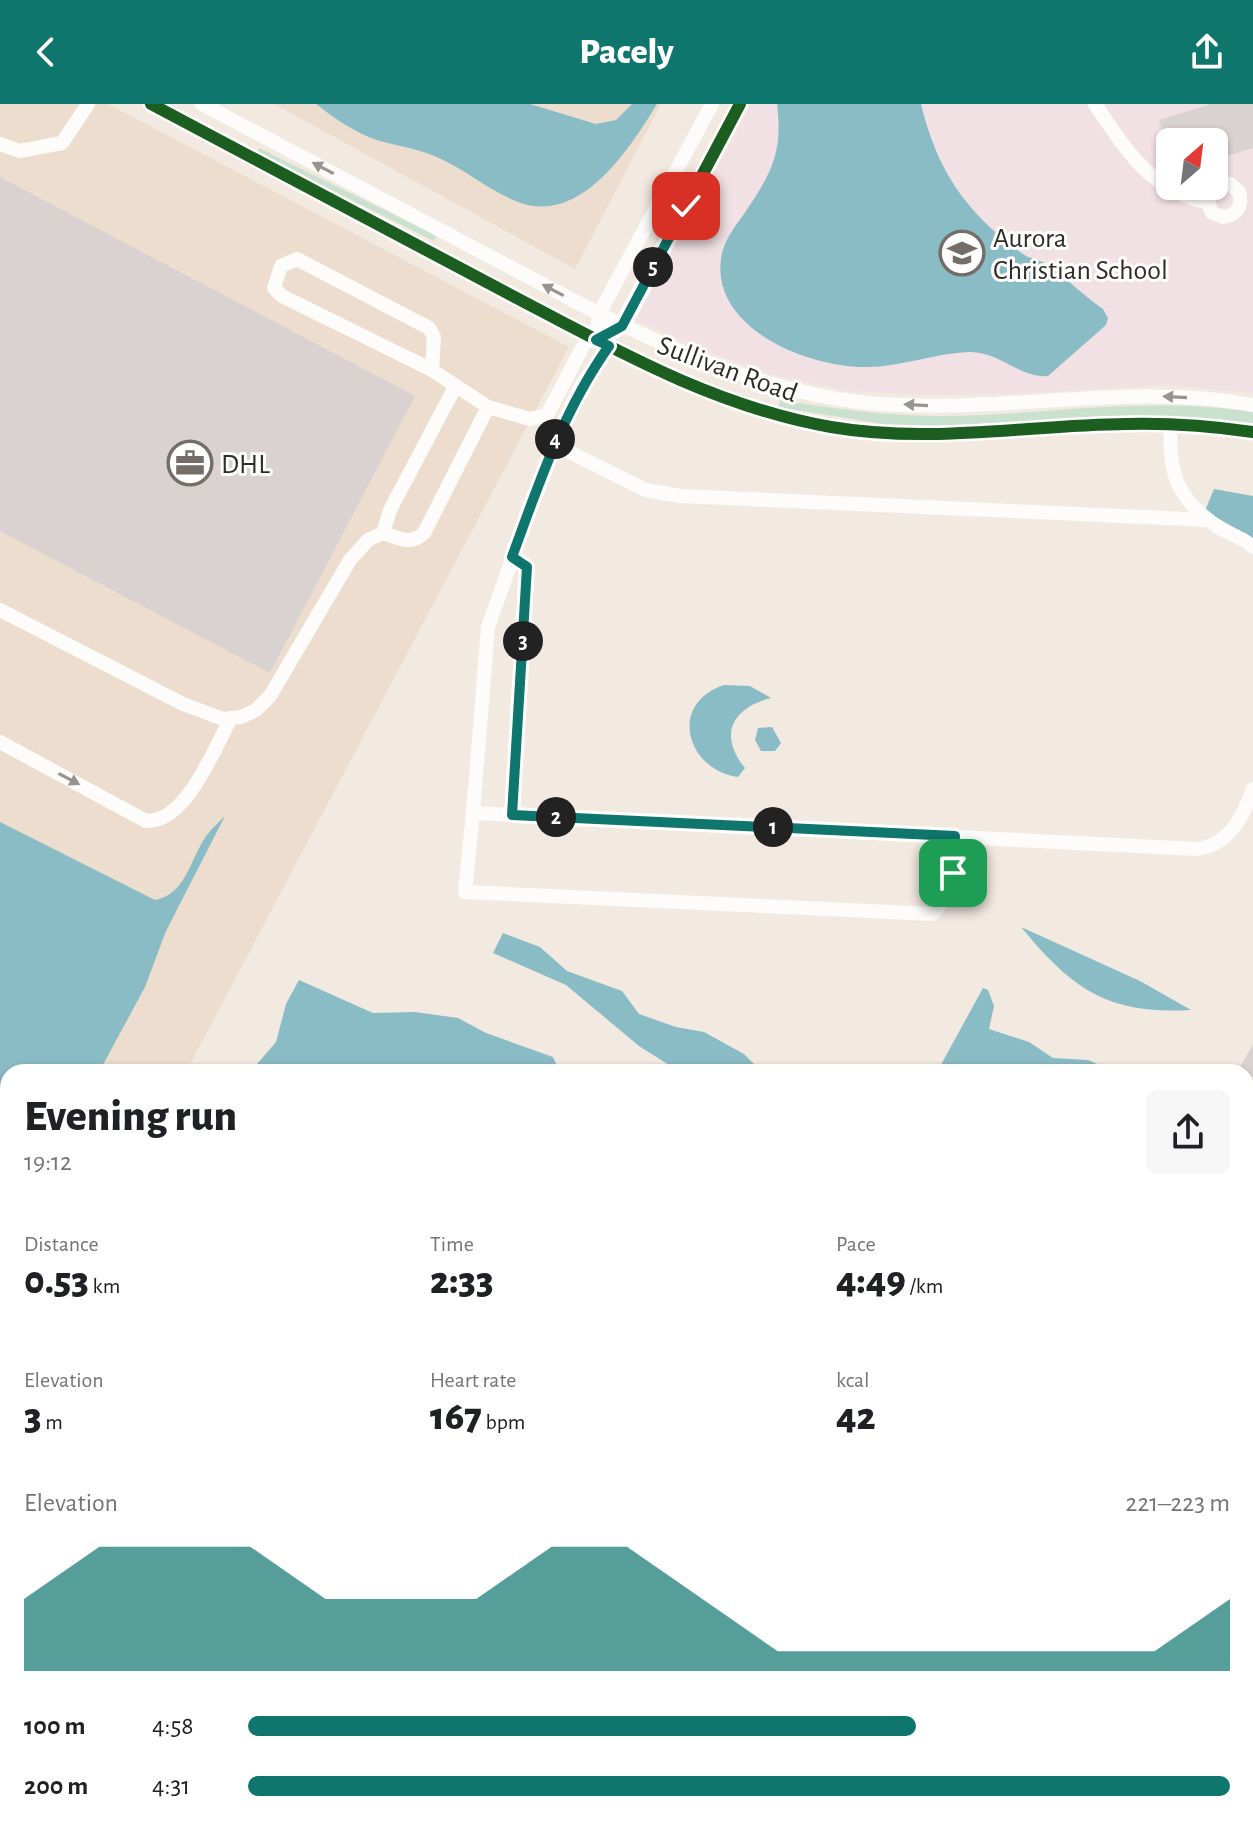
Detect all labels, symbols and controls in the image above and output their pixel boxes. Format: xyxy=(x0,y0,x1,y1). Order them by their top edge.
icon: back xyxy=(24,30,68,74)
icon: share xyxy=(1185,30,1229,74)
text: Pacely xyxy=(579,34,674,70)
north arrow xyxy=(1156,128,1228,200)
map controls xyxy=(1156,128,1228,200)
one-way arrow xyxy=(312,162,335,175)
pin xyxy=(652,172,720,240)
icon: check xyxy=(664,184,708,228)
place label: Aurora Christian School xyxy=(993,225,1168,285)
school or university icon: Aurora Christian School xyxy=(938,229,986,277)
pin: 5 xyxy=(633,247,673,287)
text: 5 xyxy=(648,256,658,278)
one-way arrow xyxy=(542,283,564,297)
street label: Sullivan Road xyxy=(654,332,801,408)
one-way arrow xyxy=(1162,391,1187,404)
one-way arrow xyxy=(903,398,928,411)
pin: 4 xyxy=(535,419,575,459)
text: 4 xyxy=(549,428,561,450)
office icon: DHL xyxy=(166,439,214,487)
place label: DHL xyxy=(221,451,270,479)
pin: 3 xyxy=(503,621,543,661)
text: 3 xyxy=(518,630,528,652)
one-way arrow xyxy=(57,773,80,786)
pin: 2 xyxy=(536,797,576,837)
text: 2 xyxy=(551,806,561,828)
pin: 1 xyxy=(753,807,793,847)
text: 1 xyxy=(769,816,777,838)
pin xyxy=(919,839,987,907)
icon: arrive xyxy=(931,851,975,895)
button: share xyxy=(1146,1090,1230,1174)
text: Evening run xyxy=(24,1095,237,1139)
text: 19:12 xyxy=(24,1149,72,1175)
text: Distance xyxy=(24,1233,99,1255)
text: Time xyxy=(430,1233,474,1255)
text: Pace xyxy=(836,1233,876,1255)
text: 0.53 xyxy=(24,1261,89,1301)
text: 2:33 xyxy=(430,1261,493,1301)
text: 4:49 xyxy=(836,1261,906,1301)
text: km xyxy=(89,1275,120,1297)
text: /km xyxy=(906,1275,943,1297)
text: Elevation xyxy=(24,1369,104,1391)
text: Heart rate xyxy=(430,1369,516,1391)
text: kcal xyxy=(836,1369,870,1391)
text: 3 xyxy=(24,1397,42,1437)
text: 167 xyxy=(430,1397,482,1437)
text: 42 xyxy=(836,1397,876,1437)
text: m xyxy=(42,1411,63,1433)
text: bpm xyxy=(482,1411,525,1433)
text: Elevation xyxy=(24,1490,118,1516)
text: 221–223 m xyxy=(1126,1490,1230,1516)
text: 100 m xyxy=(24,1713,85,1739)
text: 4:58 xyxy=(152,1713,194,1739)
text: 200 m xyxy=(24,1773,88,1799)
text: 4:31 xyxy=(152,1773,190,1799)

